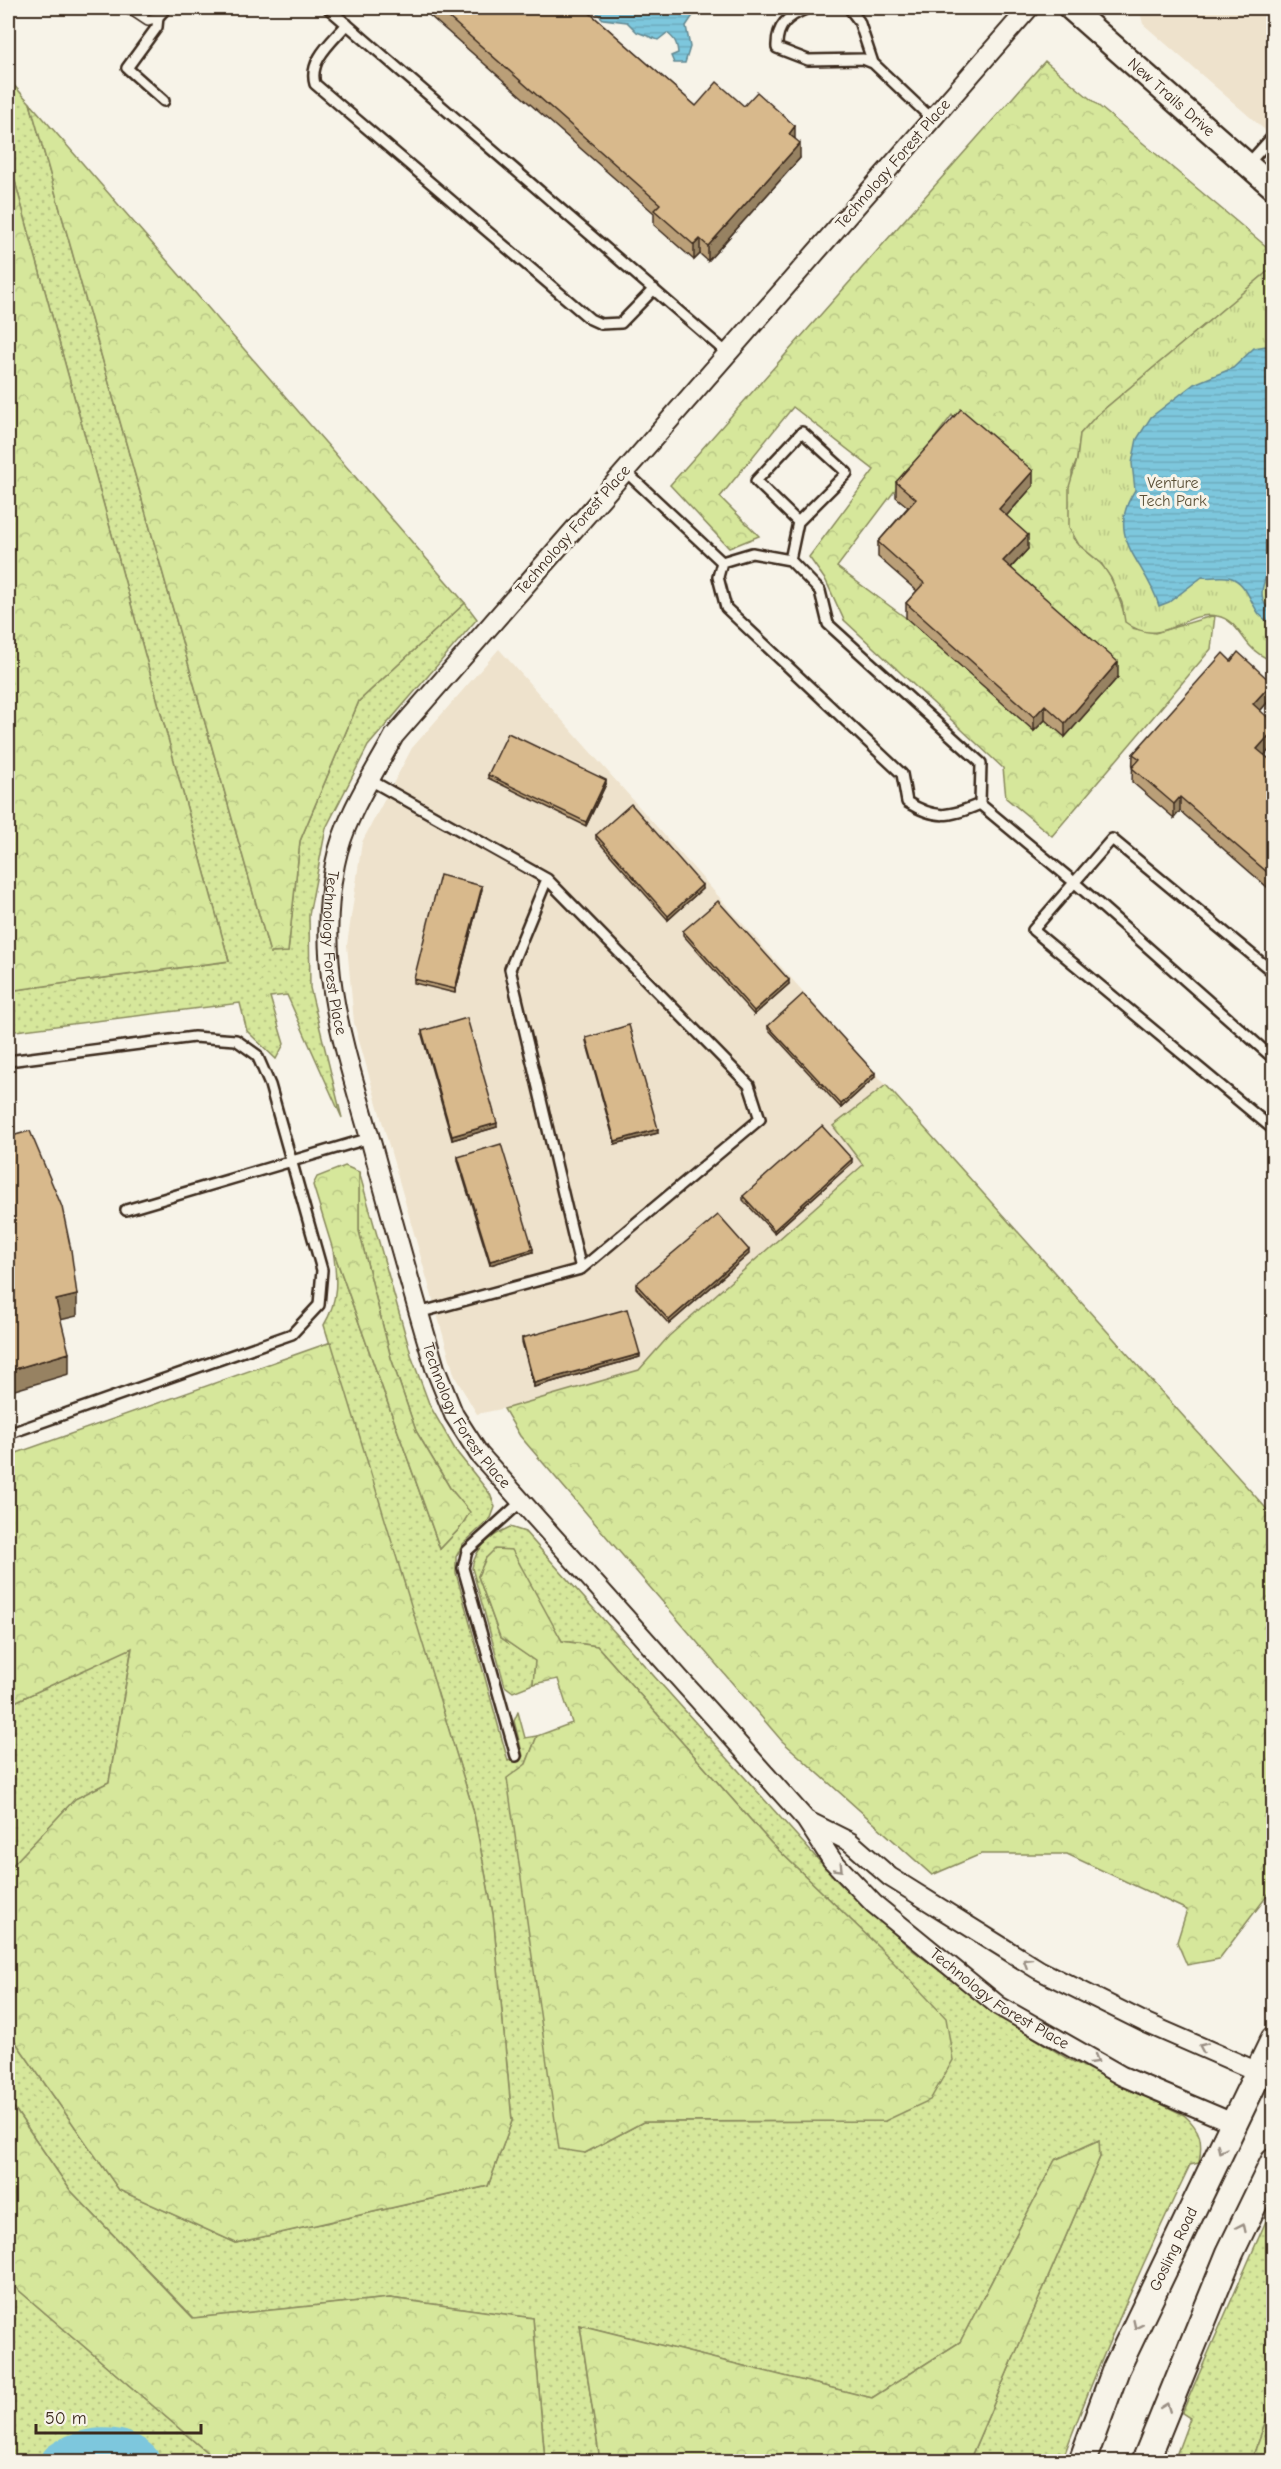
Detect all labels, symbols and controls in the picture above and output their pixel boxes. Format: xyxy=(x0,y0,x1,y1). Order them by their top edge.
street label: New Trails Drive xyxy=(1124,54,1218,140)
street label: Technology Forest Place xyxy=(832,96,954,232)
street label: Technology Forest Place xyxy=(512,462,634,598)
park label: Venture Tech Park xyxy=(1139,474,1207,510)
street label: Technology Forest Place xyxy=(319,869,350,1037)
street label: Technology Forest Place xyxy=(419,1341,514,1492)
one-way arrow xyxy=(832,1861,843,1872)
street label: Technology Forest Place xyxy=(926,1944,1072,2053)
one-way arrow xyxy=(1023,1958,1033,1970)
one-way arrow xyxy=(1198,2043,1209,2055)
one-way arrow xyxy=(1088,2053,1099,2064)
one-way arrow xyxy=(1216,2142,1228,2153)
street label: Gosling Road xyxy=(1146,2204,1201,2294)
one-way arrow xyxy=(1235,2223,1247,2234)
one-way arrow xyxy=(1133,2319,1145,2330)
scale bar xyxy=(36,2397,201,2435)
one-way arrow xyxy=(1159,2402,1171,2413)
text: 50 m xyxy=(45,2408,87,2429)

